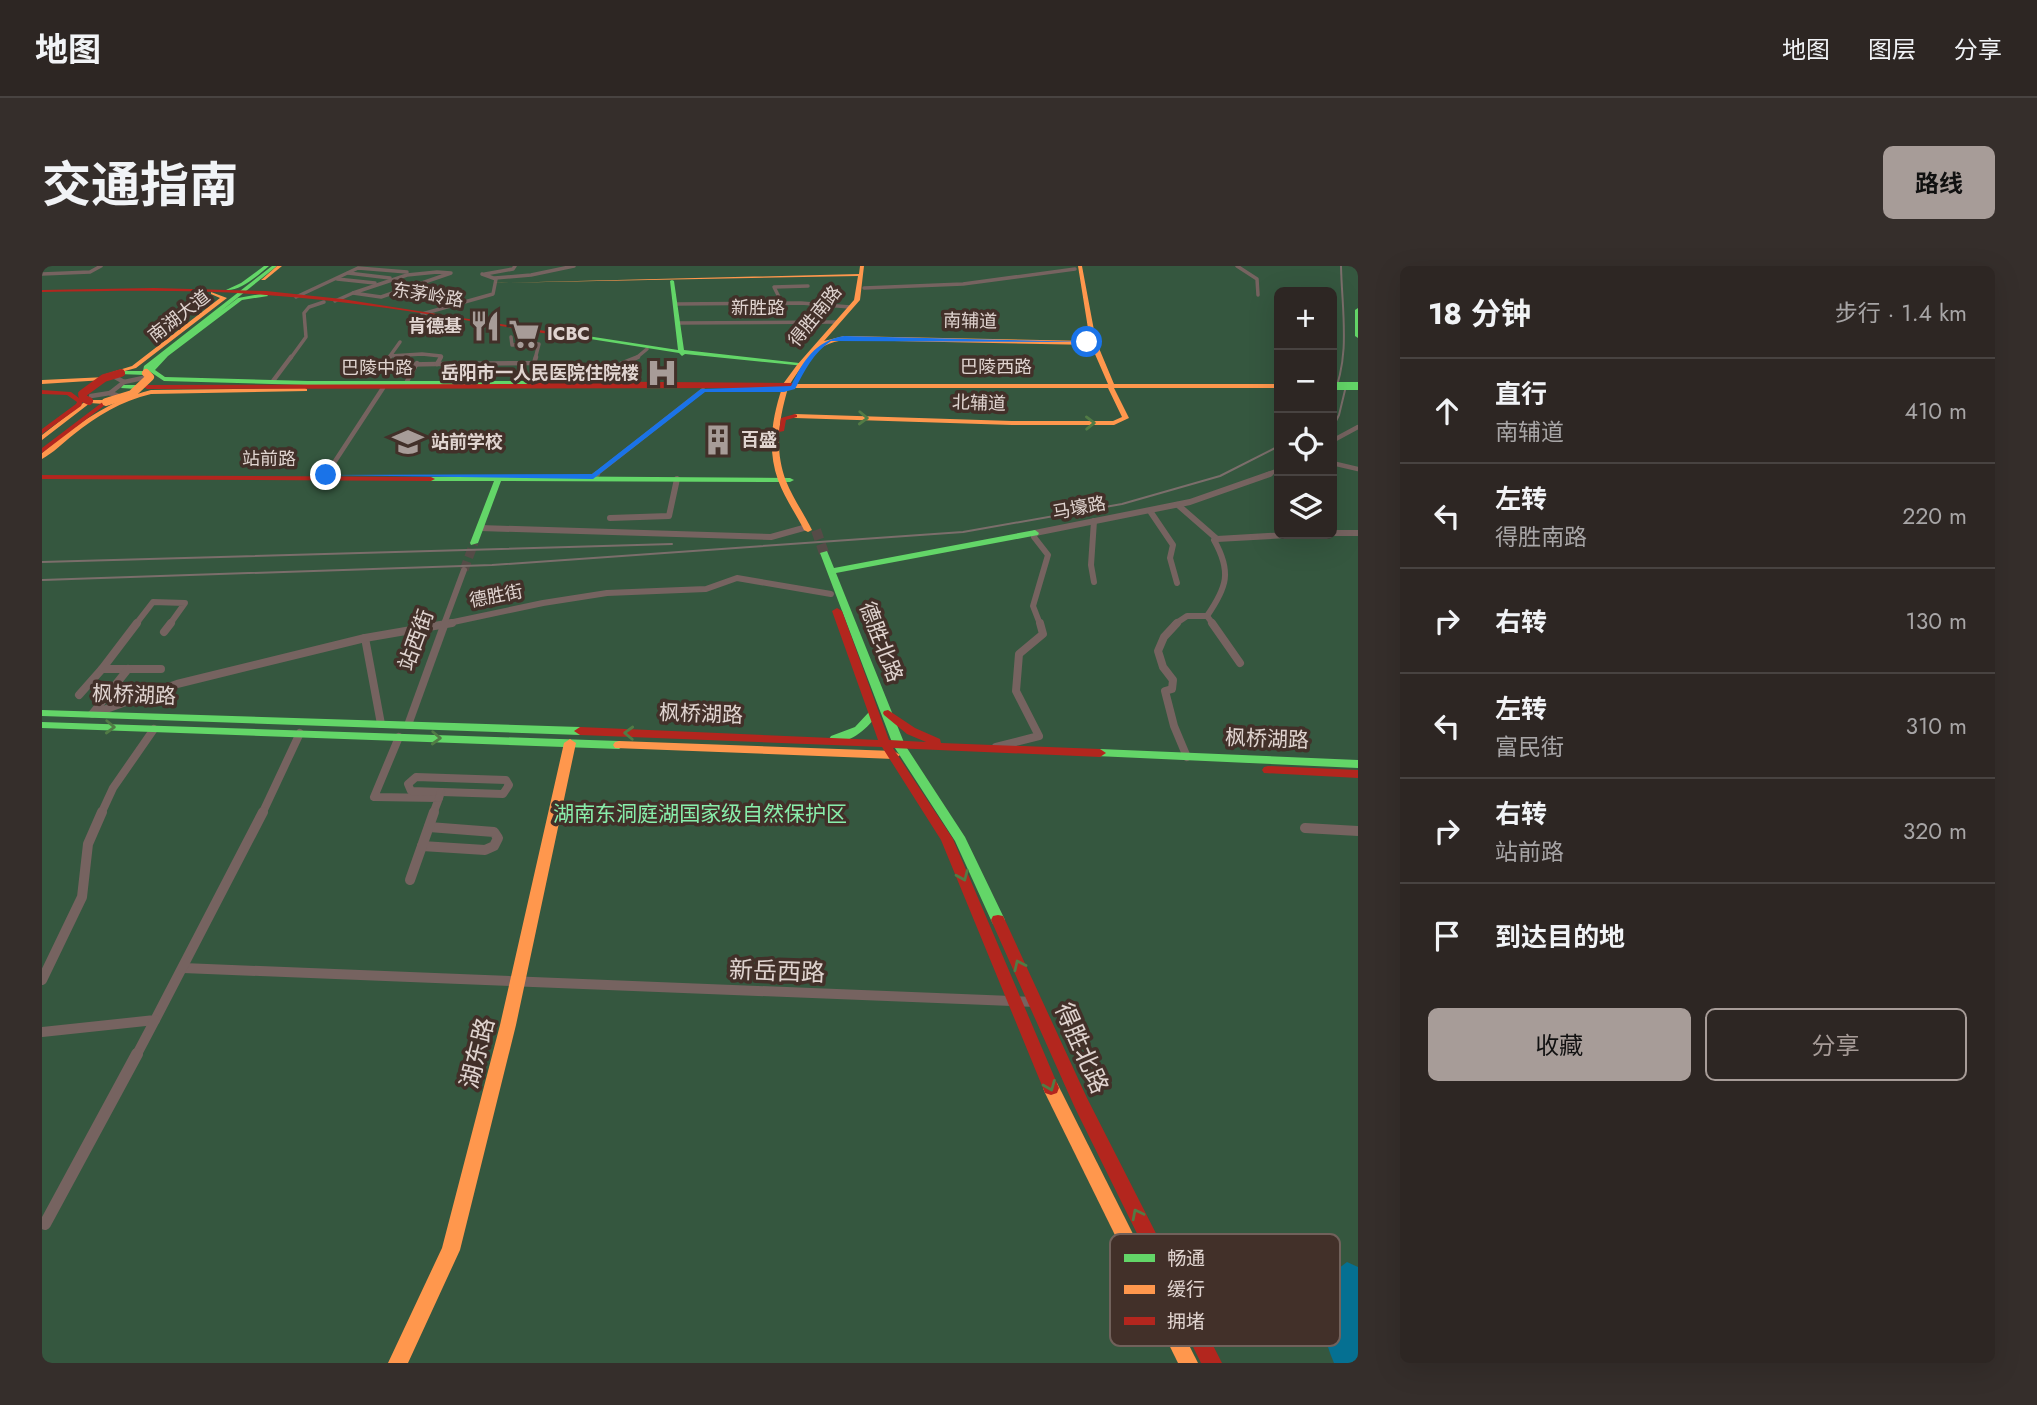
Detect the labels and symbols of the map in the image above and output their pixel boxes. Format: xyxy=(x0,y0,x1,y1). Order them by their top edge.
street label: 东茅岭路 xyxy=(390,277,466,313)
street label: 得胜南路 xyxy=(782,280,848,352)
street label: 南湖大道 xyxy=(143,284,215,348)
street label: 新胜路 xyxy=(731,295,785,321)
street label: 南辅道 xyxy=(943,308,997,334)
restaurant icon: 肯德基 xyxy=(468,309,502,343)
place label: 肯德基 xyxy=(408,313,462,339)
supermarket icon: ICBC xyxy=(507,317,541,351)
place label: ICBC xyxy=(547,321,590,347)
route start xyxy=(1071,326,1102,357)
street label: 巴陵西路 xyxy=(960,354,1032,380)
street label: 巴陵中路 xyxy=(341,355,413,381)
hospital icon: 岳阳市一人民医院住院楼 xyxy=(645,356,679,390)
place label: 岳阳市一人民医院住院楼 xyxy=(441,360,639,386)
street label: 北辅道 xyxy=(952,389,1006,417)
one-way arrow xyxy=(858,411,869,426)
one-way arrow xyxy=(1086,415,1096,431)
building icon: 百盛 xyxy=(701,423,735,457)
school or university icon: 站前学校 xyxy=(391,425,425,459)
place label: 百盛 xyxy=(741,427,777,453)
place label: 站前学校 xyxy=(431,429,503,455)
street label: 站前路 xyxy=(242,446,296,472)
route end xyxy=(310,459,341,490)
street label: 马壕路 xyxy=(1050,490,1108,526)
street label: 德胜街 xyxy=(467,578,525,614)
street label: 德胜北路 xyxy=(852,597,910,687)
street label: 站西街 xyxy=(391,605,441,675)
street label: 枫桥湖路 xyxy=(92,679,176,711)
street label: 枫桥湖路 xyxy=(659,698,743,730)
one-way arrow xyxy=(105,720,116,735)
street label: 枫桥湖路 xyxy=(1225,723,1309,755)
one-way arrow xyxy=(623,725,634,740)
one-way arrow xyxy=(430,731,441,746)
park label: 湖南东洞庭湖国家级自然保护区 xyxy=(553,799,847,829)
one-way arrow xyxy=(954,869,968,881)
street label: 新岳西路 xyxy=(728,952,826,990)
one-way arrow xyxy=(1013,960,1027,972)
street label: 得胜北路 xyxy=(1046,997,1118,1099)
street label: 湖东路 xyxy=(451,1014,503,1092)
one-way arrow xyxy=(1042,1078,1056,1091)
one-way arrow xyxy=(1132,1209,1146,1222)
legend xyxy=(1110,1234,1340,1346)
text: 畅通 xyxy=(1167,1245,1205,1272)
text: 缓行 xyxy=(1167,1276,1205,1303)
text: 拥堵 xyxy=(1167,1308,1205,1335)

